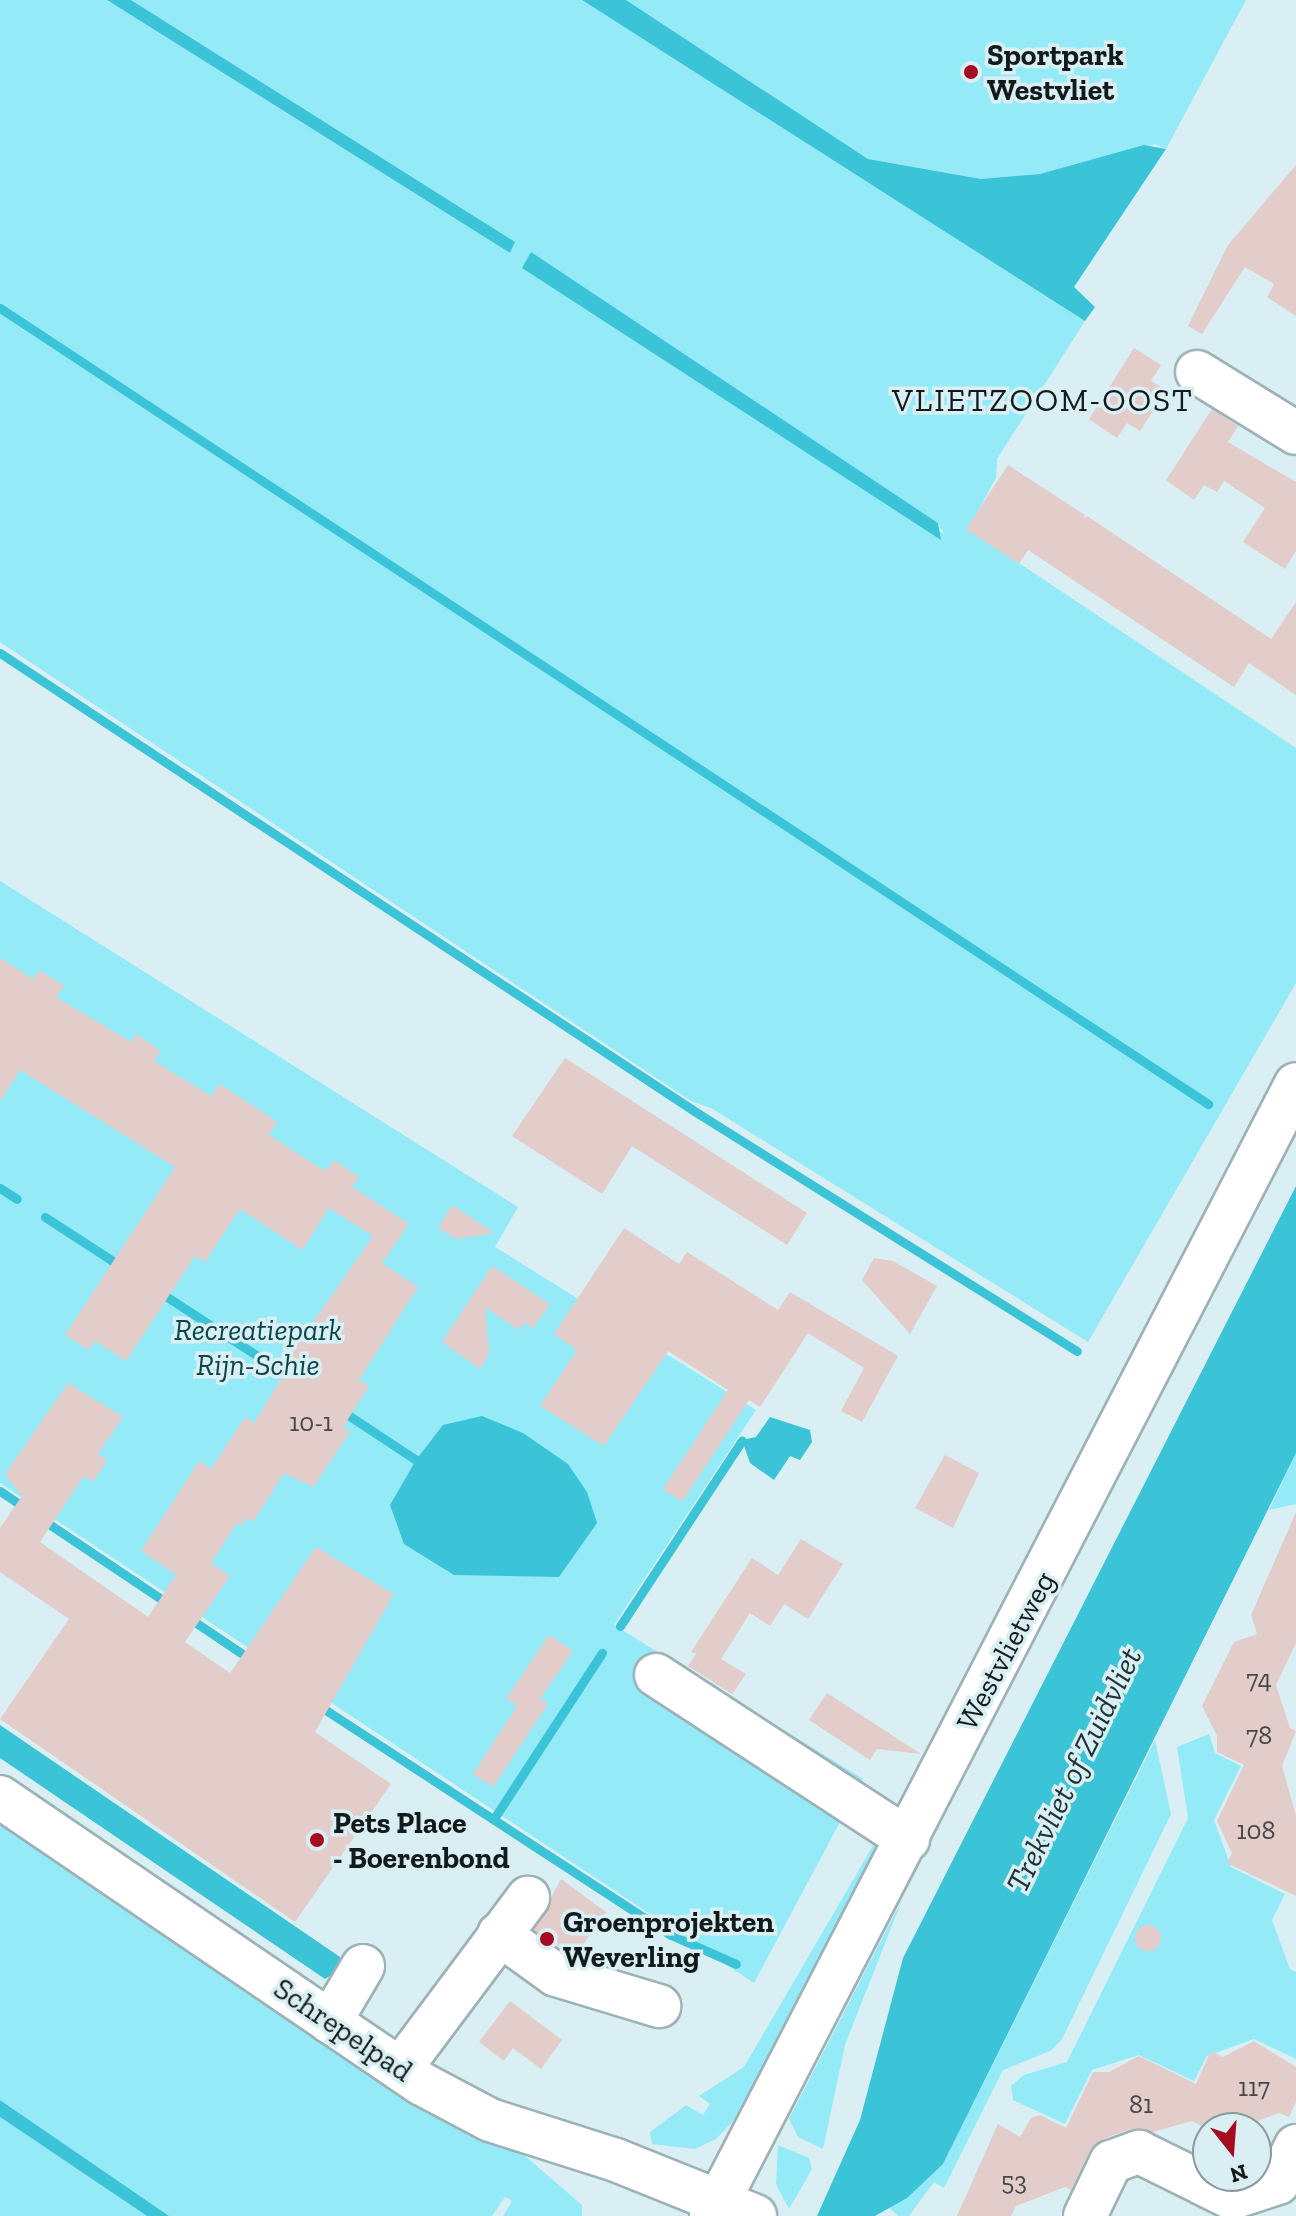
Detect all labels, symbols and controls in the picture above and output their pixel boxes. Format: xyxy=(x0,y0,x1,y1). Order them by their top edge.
place label: Sportpark Westvliet xyxy=(987,37,1124,108)
marker: Sportpark Westvliet xyxy=(962,63,980,81)
district label: VLIETZOOM-OOST xyxy=(892,381,1194,419)
park label: Recreatiepark Rijn-Schie xyxy=(174,1312,342,1382)
house number: 10-1 xyxy=(289,1407,333,1439)
street label: Westvlietweg xyxy=(949,1565,1063,1737)
water label: Trekvliet of Zuidvliet xyxy=(998,1641,1150,1899)
house number: 74 xyxy=(1246,1664,1272,1696)
house number: 78 xyxy=(1246,1720,1272,1752)
place label: Pets Place - Boerenbond xyxy=(333,1805,510,1876)
house number: 108 xyxy=(1237,1815,1275,1847)
marker: Pets Place - Boerenbond xyxy=(308,1831,326,1849)
place label: Groenprojekten Weverling xyxy=(563,1904,774,1974)
marker: Groenprojekten Weverling xyxy=(538,1930,556,1948)
street label: Schrepelpad xyxy=(267,1971,419,2089)
house number: 117 xyxy=(1238,2072,1270,2104)
house number: 81 xyxy=(1129,2089,1153,2121)
north arrow xyxy=(1192,2112,1272,2192)
text: N xyxy=(1227,2158,1251,2189)
house number: 53 xyxy=(1001,2166,1027,2198)

